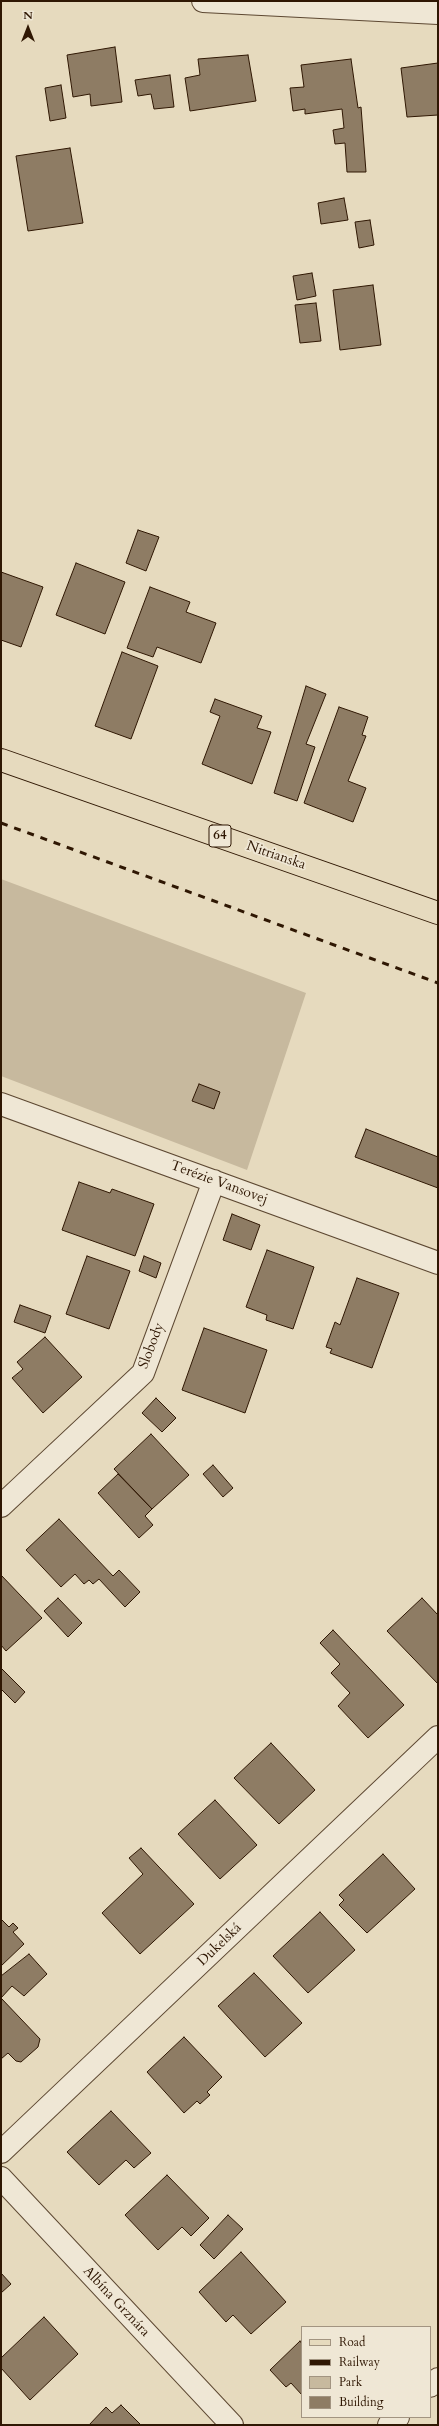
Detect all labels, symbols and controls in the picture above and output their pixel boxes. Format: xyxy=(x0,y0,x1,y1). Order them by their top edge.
north arrow xyxy=(8,8,48,48)
text: N xyxy=(23,8,33,23)
road number: 64 xyxy=(209,825,231,847)
street label: Nitrianska xyxy=(244,838,308,874)
street label: Terézie Vansovej xyxy=(168,1158,270,1208)
street label: Slobody xyxy=(136,1321,168,1371)
street label: Dukelská xyxy=(194,1920,246,1970)
street label: Albína Grznára xyxy=(79,2263,153,2341)
legend xyxy=(301,2326,431,2418)
text: Road xyxy=(339,2334,365,2350)
text: Railway xyxy=(339,2354,380,2370)
text: Park xyxy=(339,2374,362,2390)
text: Building xyxy=(339,2394,383,2410)

